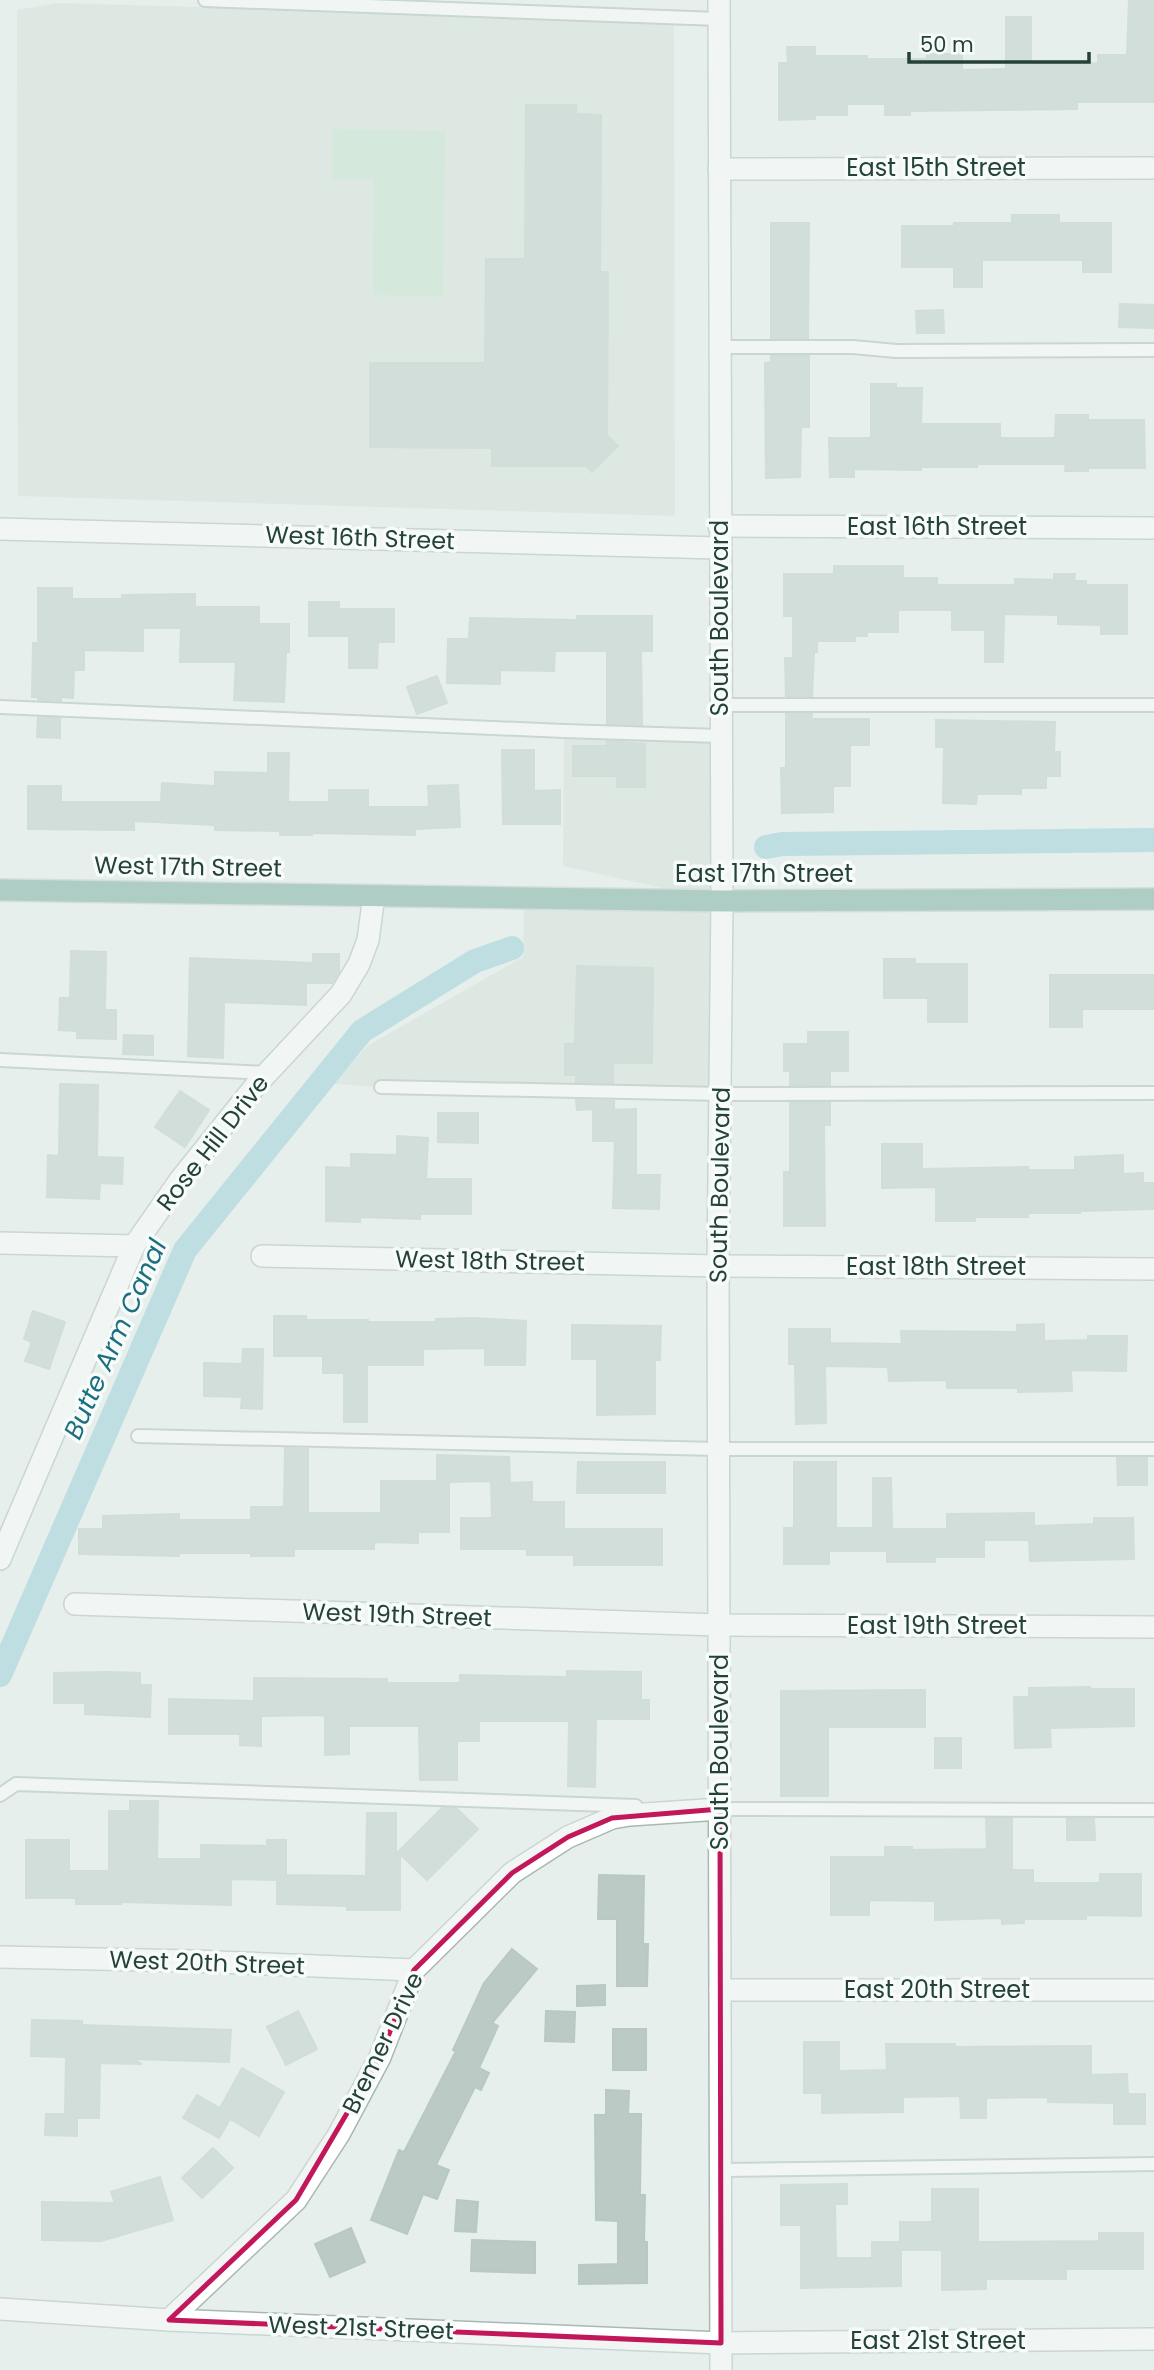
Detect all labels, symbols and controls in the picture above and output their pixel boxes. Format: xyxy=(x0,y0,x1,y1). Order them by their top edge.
scale bar xyxy=(909,21,1089,65)
text: 50 m xyxy=(920,30,974,59)
street label: East 15th Street xyxy=(846,151,1026,184)
street label: East 16th Street xyxy=(847,510,1027,543)
street label: West 16th Street xyxy=(265,518,455,557)
street label: South Boulevard xyxy=(703,520,736,716)
street label: West 17th Street xyxy=(94,848,282,885)
street label: East 17th Street xyxy=(675,857,853,890)
street label: Rose Hill Drive xyxy=(149,1068,276,1218)
street label: South Boulevard xyxy=(701,1087,738,1283)
water label: Butte Arm Canal xyxy=(55,1233,175,1445)
street label: West 18th Street xyxy=(395,1242,585,1279)
street label: East 18th Street xyxy=(846,1250,1026,1283)
street label: West 19th Street xyxy=(302,1595,492,1634)
street label: East 19th Street xyxy=(847,1609,1027,1642)
street label: South Boulevard xyxy=(703,1654,736,1850)
street label: West 20th Street xyxy=(109,1943,305,1982)
street label: Bremer Drive xyxy=(334,1966,431,2119)
street label: East 20th Street xyxy=(844,1973,1030,2006)
street label: West 21st Street xyxy=(268,2308,454,2347)
street label: East 21st Street xyxy=(850,2324,1026,2357)

